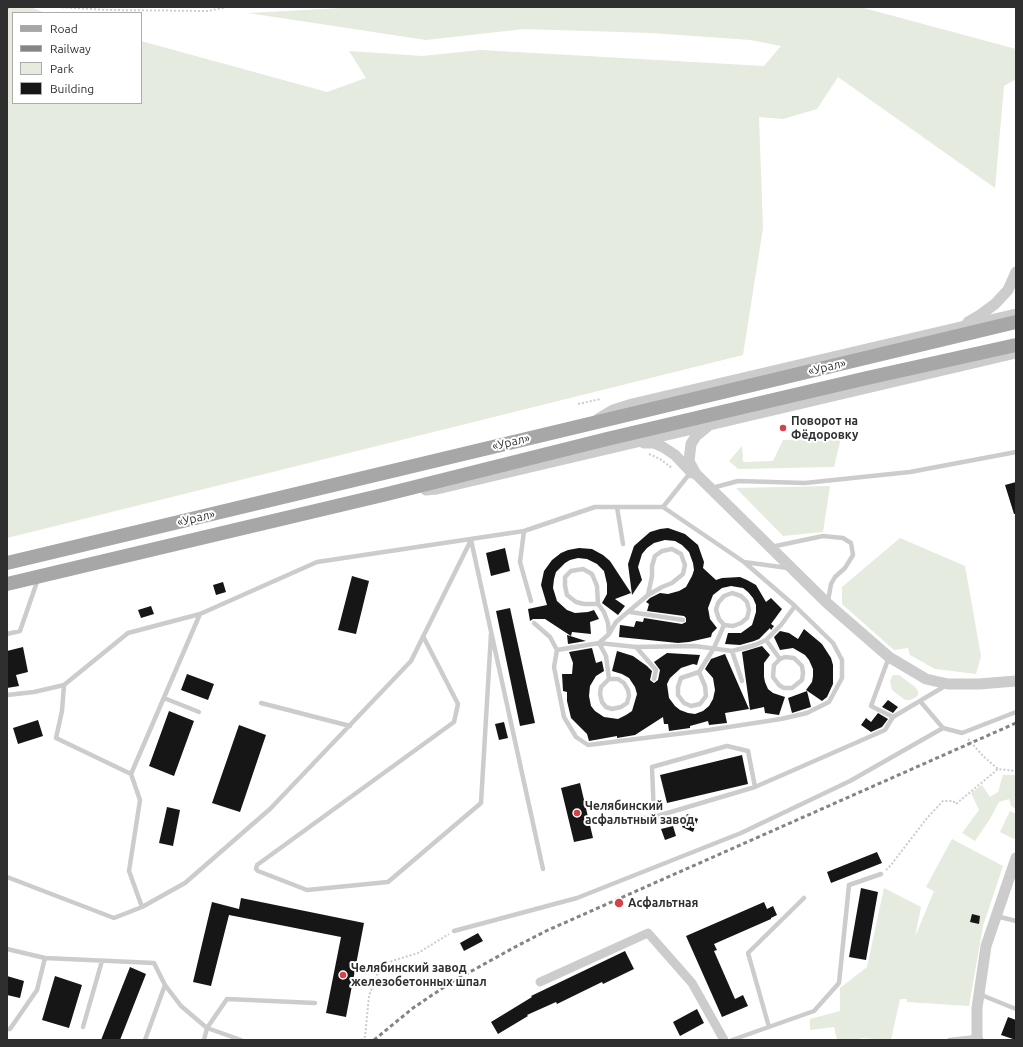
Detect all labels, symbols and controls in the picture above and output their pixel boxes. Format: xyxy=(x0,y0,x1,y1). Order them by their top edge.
legend xyxy=(12,12,142,104)
text: Road xyxy=(50,22,78,35)
text: Railway xyxy=(50,42,91,55)
text: Park xyxy=(50,62,74,75)
text: Building xyxy=(50,82,94,95)
street label: «Урал» xyxy=(807,356,847,378)
place label: Поворот на Фёдоровку xyxy=(791,414,858,442)
marker: Поворот на Фёдоровку xyxy=(778,423,788,433)
street label: «Урал» xyxy=(491,431,531,453)
street label: «Урал» xyxy=(176,507,216,529)
place label: Челябинский асфальтный завод xyxy=(585,799,694,827)
marker: Челябинский асфальтный завод xyxy=(572,808,582,818)
place label: Асфальтная xyxy=(628,896,698,910)
marker: Асфальтная xyxy=(613,897,625,909)
place label: Челябинский завод железобетонных шпал xyxy=(351,961,487,989)
marker: Челябинский завод железобетонных шпал xyxy=(338,970,348,980)

